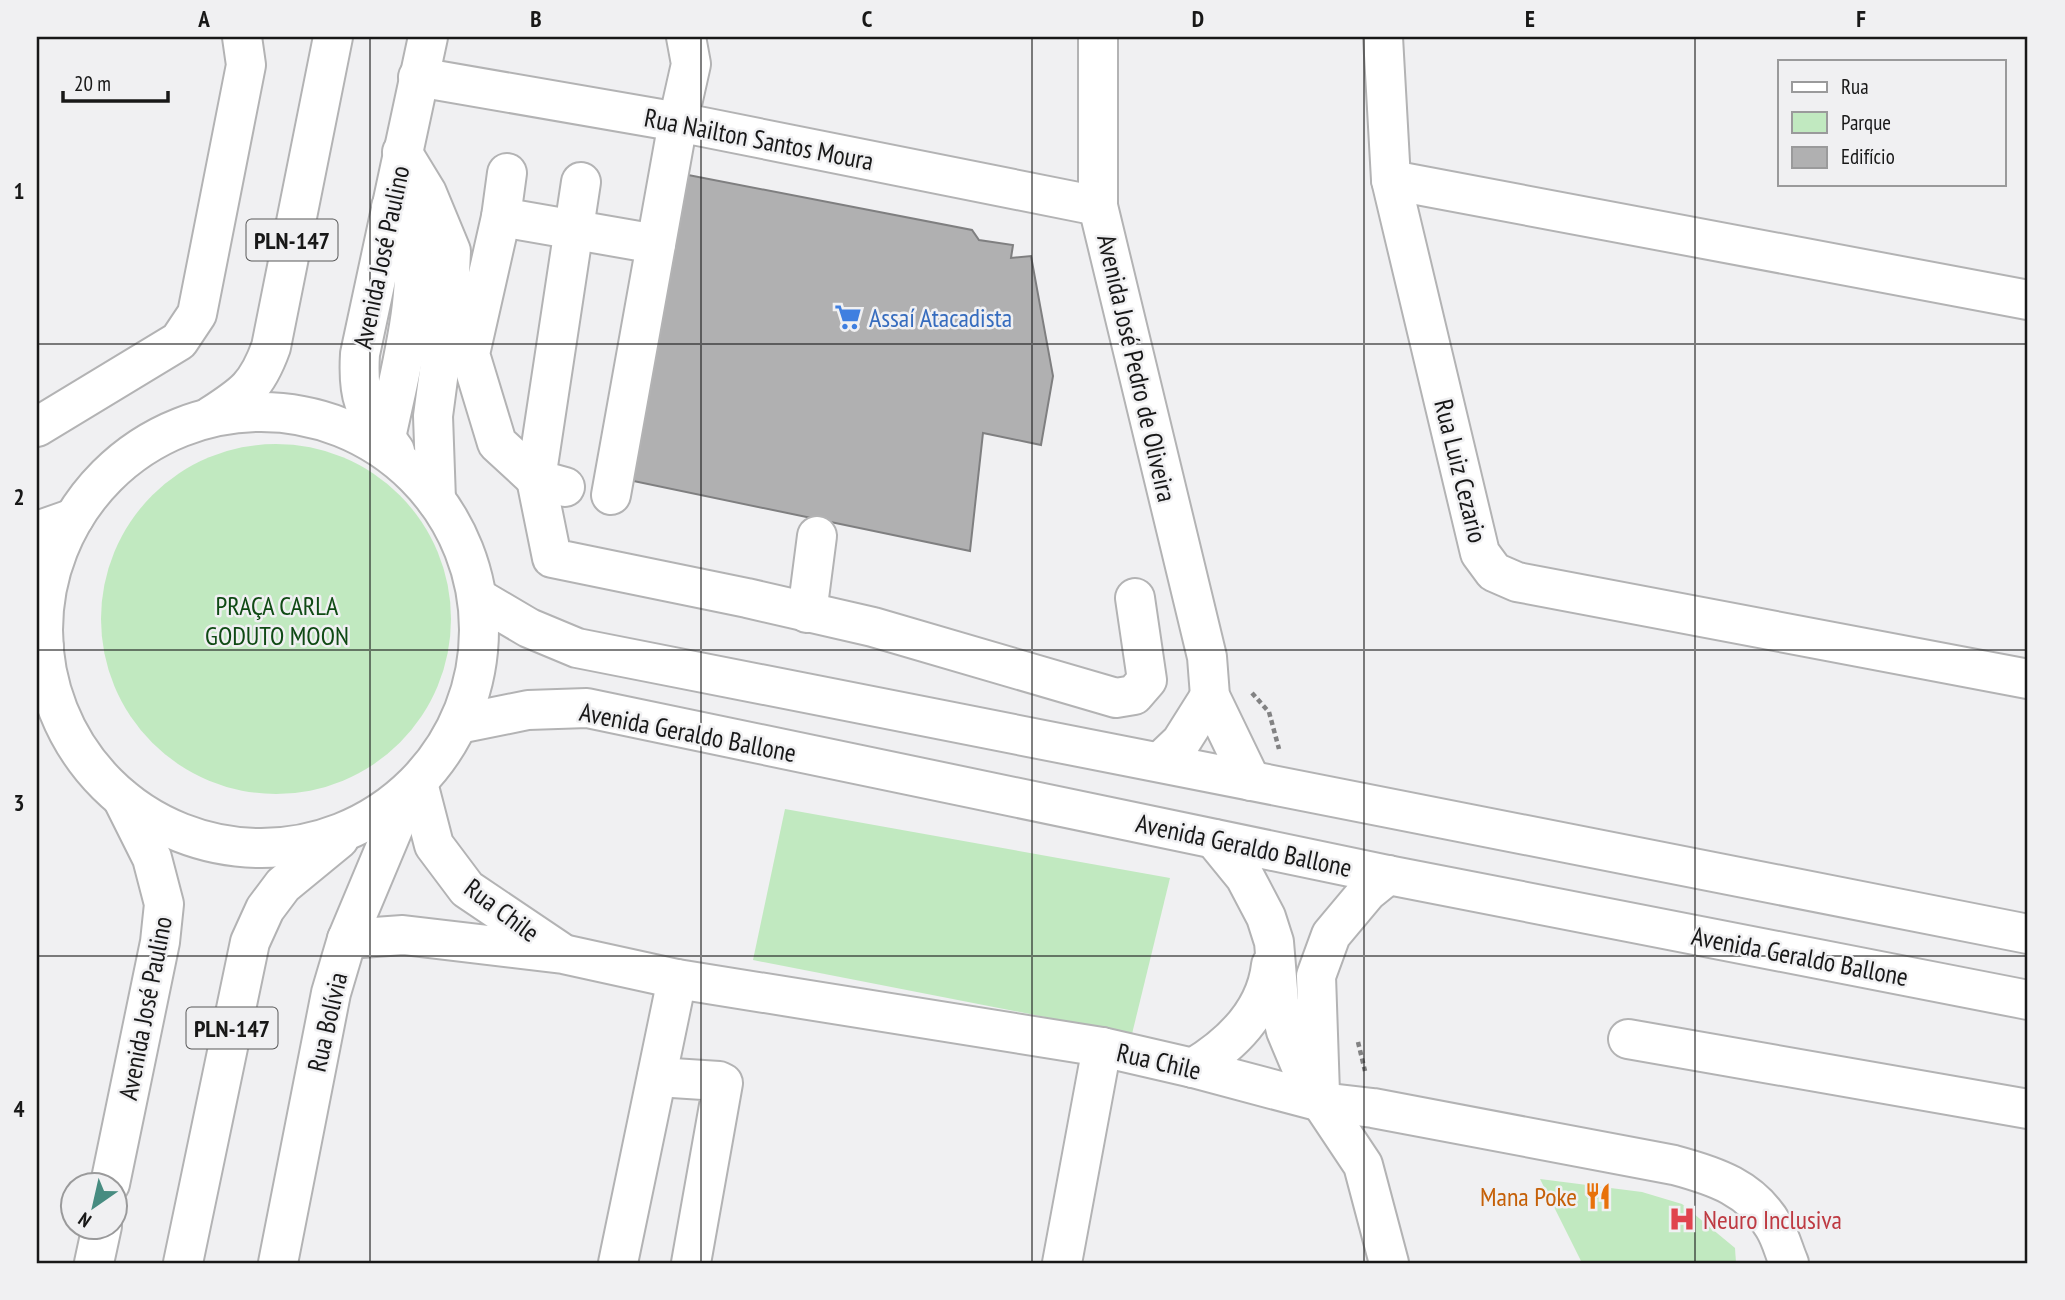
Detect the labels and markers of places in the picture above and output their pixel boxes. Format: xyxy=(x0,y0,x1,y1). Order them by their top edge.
place label: Assaí Atacadista xyxy=(869,301,1012,334)
supermarket icon: Assaí Atacadista xyxy=(833,302,863,332)
place label: Mana Poke xyxy=(1480,1180,1577,1213)
restaurant icon: Mana Poke xyxy=(1583,1181,1613,1211)
place label: Neuro Inclusiva xyxy=(1703,1203,1842,1236)
hospital icon: Neuro Inclusiva xyxy=(1667,1204,1697,1234)

